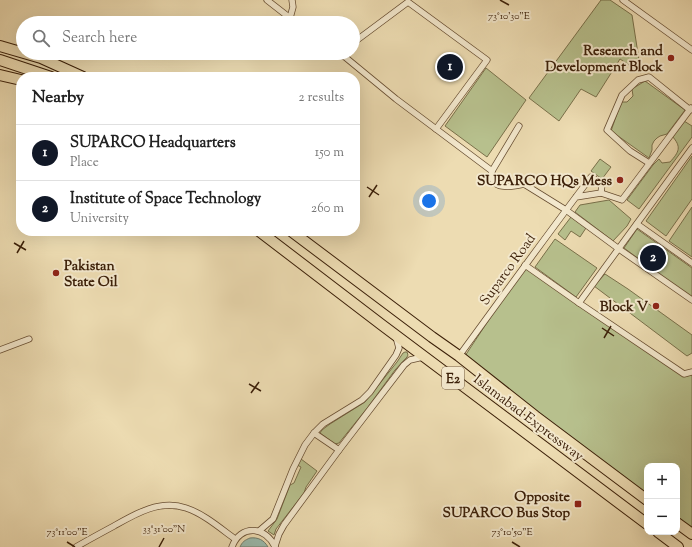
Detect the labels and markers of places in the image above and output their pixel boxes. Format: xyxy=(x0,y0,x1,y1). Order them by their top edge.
place label: Research and Development Block xyxy=(545,42,663,78)
pin: 1 xyxy=(437,52,463,82)
marker: Research and Development Block xyxy=(666,53,676,63)
place label: SUPARCO HQs Mess xyxy=(477,172,612,192)
marker: SUPARCO HQs Mess xyxy=(615,175,625,185)
pin: 2 xyxy=(640,243,666,273)
place label: Pakistan State Oil xyxy=(64,257,118,293)
marker: Pakistan State Oil xyxy=(51,268,61,278)
place label: Block V xyxy=(600,298,649,318)
marker: Block V xyxy=(651,301,661,311)
place label: Opposite SUPARCO Bus Stop xyxy=(443,488,570,524)
marker: Opposite SUPARCO Bus Stop xyxy=(573,499,583,509)

